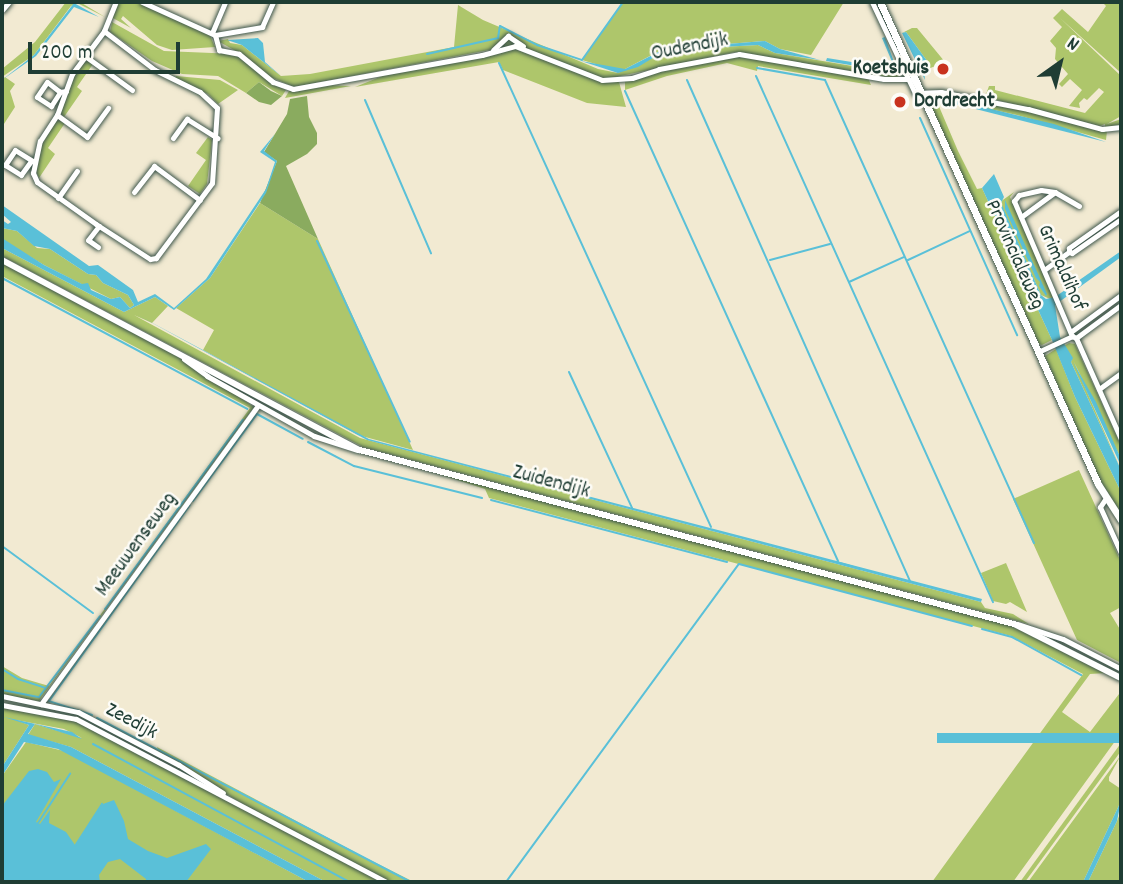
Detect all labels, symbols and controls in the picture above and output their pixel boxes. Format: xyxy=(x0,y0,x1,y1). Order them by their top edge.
scale bar xyxy=(32,28,184,72)
street label: Oudendijk xyxy=(649,28,731,68)
north arrow xyxy=(1025,28,1095,98)
text: N xyxy=(1061,31,1083,59)
text: 200 m xyxy=(41,39,92,69)
place label: Koetshuis xyxy=(853,56,929,82)
marker: Koetshuis xyxy=(935,61,951,77)
place label: Dordrecht xyxy=(914,89,995,115)
marker: Dordrecht xyxy=(892,94,908,110)
street label: Provincialeweg xyxy=(979,196,1049,314)
street label: Grimaldihof xyxy=(1031,221,1091,315)
street label: Zuidendijk xyxy=(510,461,592,505)
street label: Meeuwenseweg xyxy=(91,488,183,602)
street label: Zeedijk xyxy=(101,698,161,746)

